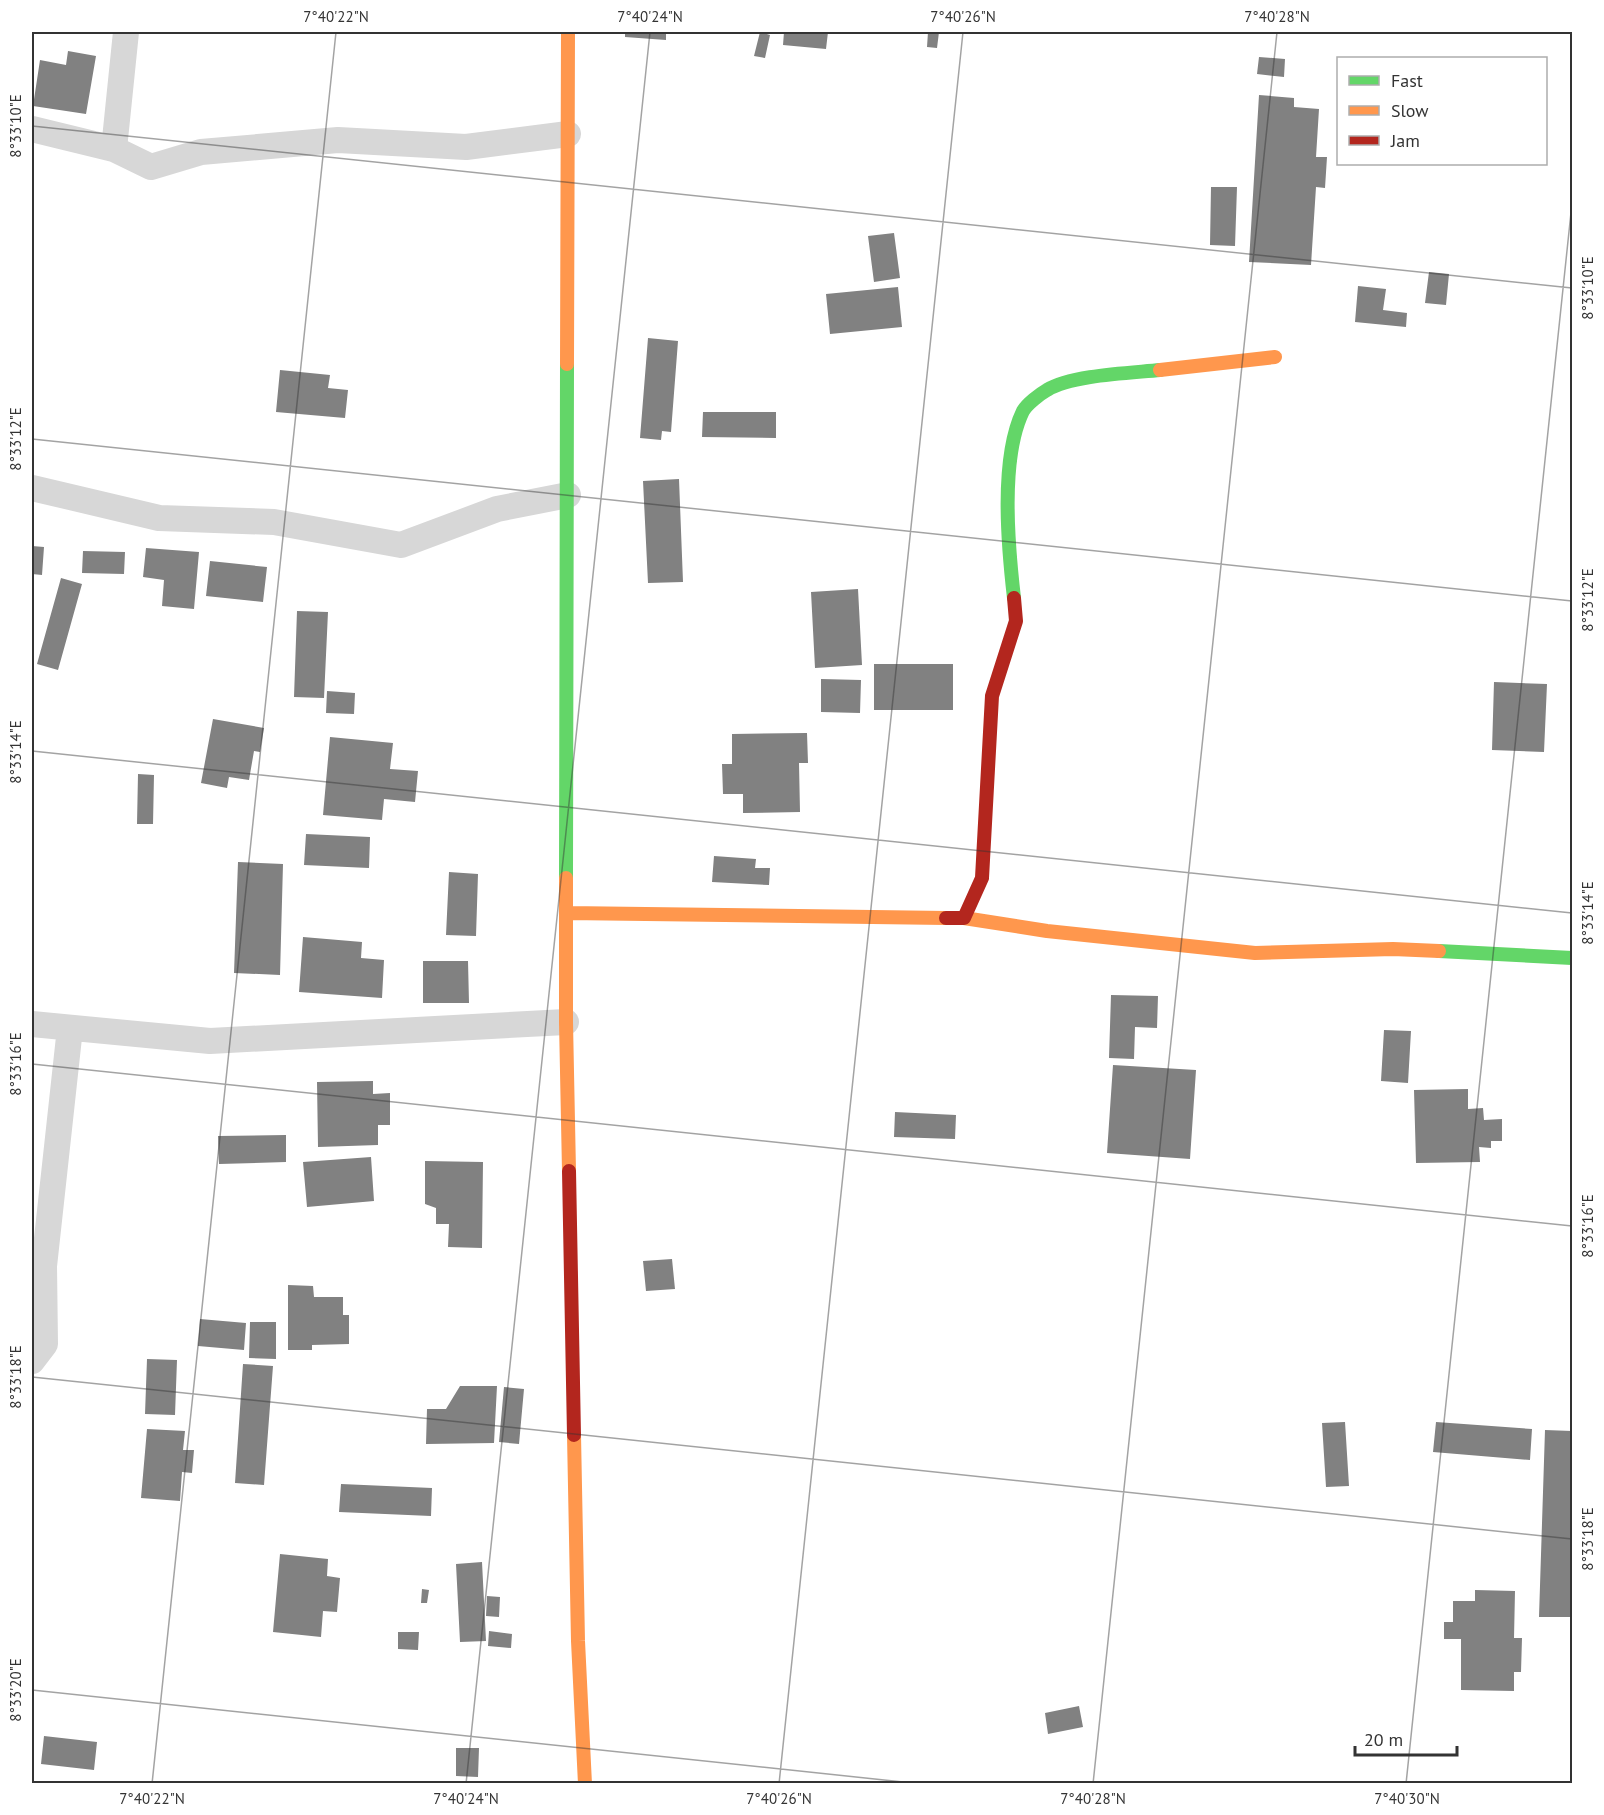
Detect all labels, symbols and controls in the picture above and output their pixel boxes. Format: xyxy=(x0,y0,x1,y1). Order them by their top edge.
text: 7°40'22"N xyxy=(303,7,369,26)
text: 7°40'24"N xyxy=(617,7,683,26)
text: 7°40'26"N xyxy=(930,7,996,26)
text: 7°40'28"N xyxy=(1244,7,1310,26)
legend xyxy=(1337,57,1547,165)
text: Fast xyxy=(1391,69,1423,92)
text: 8°33'10"E xyxy=(6,94,25,158)
text: Slow xyxy=(1391,99,1429,122)
text: Jam xyxy=(1390,129,1420,152)
text: 8°33'10"E xyxy=(1578,256,1597,320)
text: 8°33'12"E xyxy=(6,407,25,471)
text: 8°33'12"E xyxy=(1578,568,1597,632)
text: 8°33'14"E xyxy=(6,720,25,784)
text: 8°33'14"E xyxy=(1578,881,1597,945)
text: 8°33'16"E xyxy=(6,1032,25,1096)
text: 8°33'16"E xyxy=(1578,1194,1597,1258)
text: 8°33'18"E xyxy=(6,1345,25,1409)
text: 8°33'18"E xyxy=(1578,1507,1597,1571)
text: 8°33'20"E xyxy=(6,1658,25,1722)
scale bar xyxy=(1355,1719,1457,1757)
text: 20 m xyxy=(1364,1728,1403,1751)
text: 7°40'22"N xyxy=(119,1789,185,1808)
text: 7°40'24"N xyxy=(433,1789,499,1808)
text: 7°40'26"N xyxy=(746,1789,812,1808)
text: 7°40'28"N xyxy=(1060,1789,1126,1808)
text: 7°40'30"N xyxy=(1374,1789,1440,1808)

